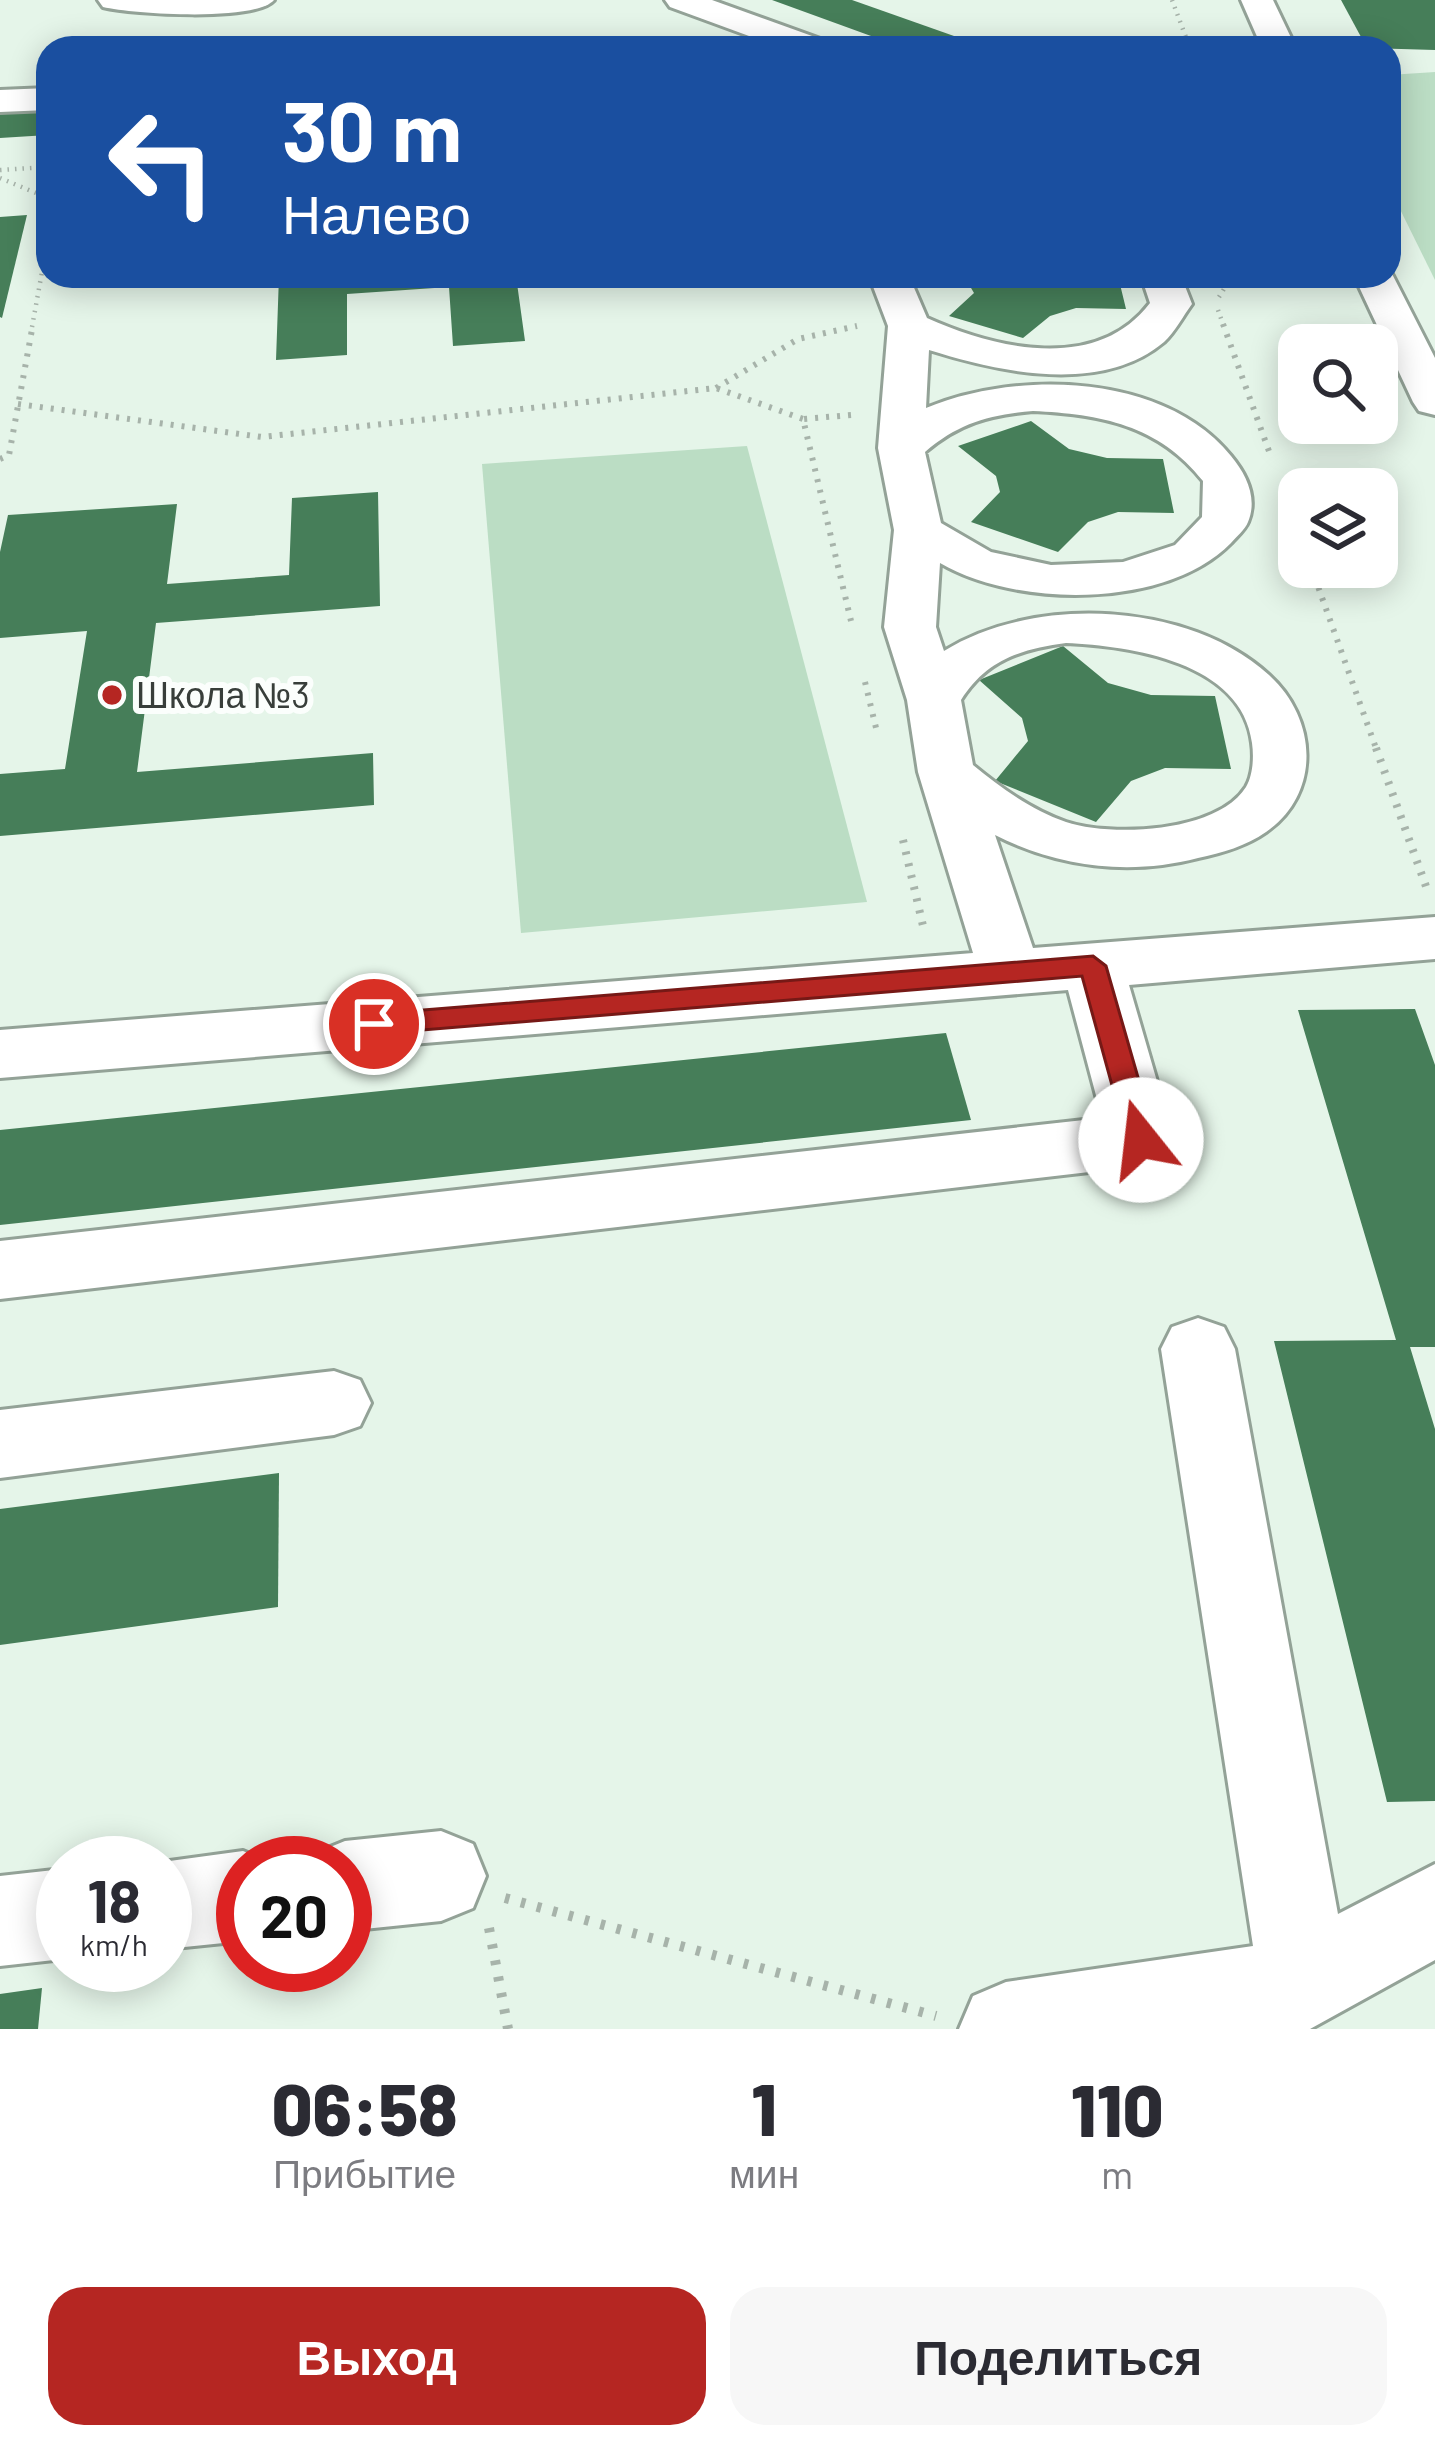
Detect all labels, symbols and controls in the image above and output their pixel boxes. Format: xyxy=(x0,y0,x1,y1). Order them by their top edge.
text: 30 m xyxy=(282,78,462,179)
icon: left xyxy=(84,84,240,240)
text: Налево xyxy=(282,180,471,245)
map controls xyxy=(1278,324,1398,588)
button: search xyxy=(1278,324,1398,444)
button: layers xyxy=(1278,468,1398,588)
place label: Школа №3 xyxy=(136,672,310,715)
marker: Школа №3 xyxy=(99,682,125,708)
pin xyxy=(323,973,425,1075)
icon: arrive xyxy=(341,991,407,1057)
position arrow xyxy=(1078,1077,1204,1203)
speed limit sign: 20 xyxy=(216,1836,372,1992)
text: 18 xyxy=(87,1863,141,1935)
text: km/h xyxy=(80,1926,148,1962)
text: 06:58 xyxy=(271,2064,458,2150)
text: 1 xyxy=(751,2064,777,2150)
text: 110 xyxy=(1071,2065,1164,2151)
text: Прибытие xyxy=(273,2149,456,2196)
text: мин xyxy=(729,2149,799,2196)
text: m xyxy=(1101,2150,1133,2197)
button: Выход xyxy=(48,2287,706,2425)
button: Поделиться xyxy=(730,2287,1387,2425)

